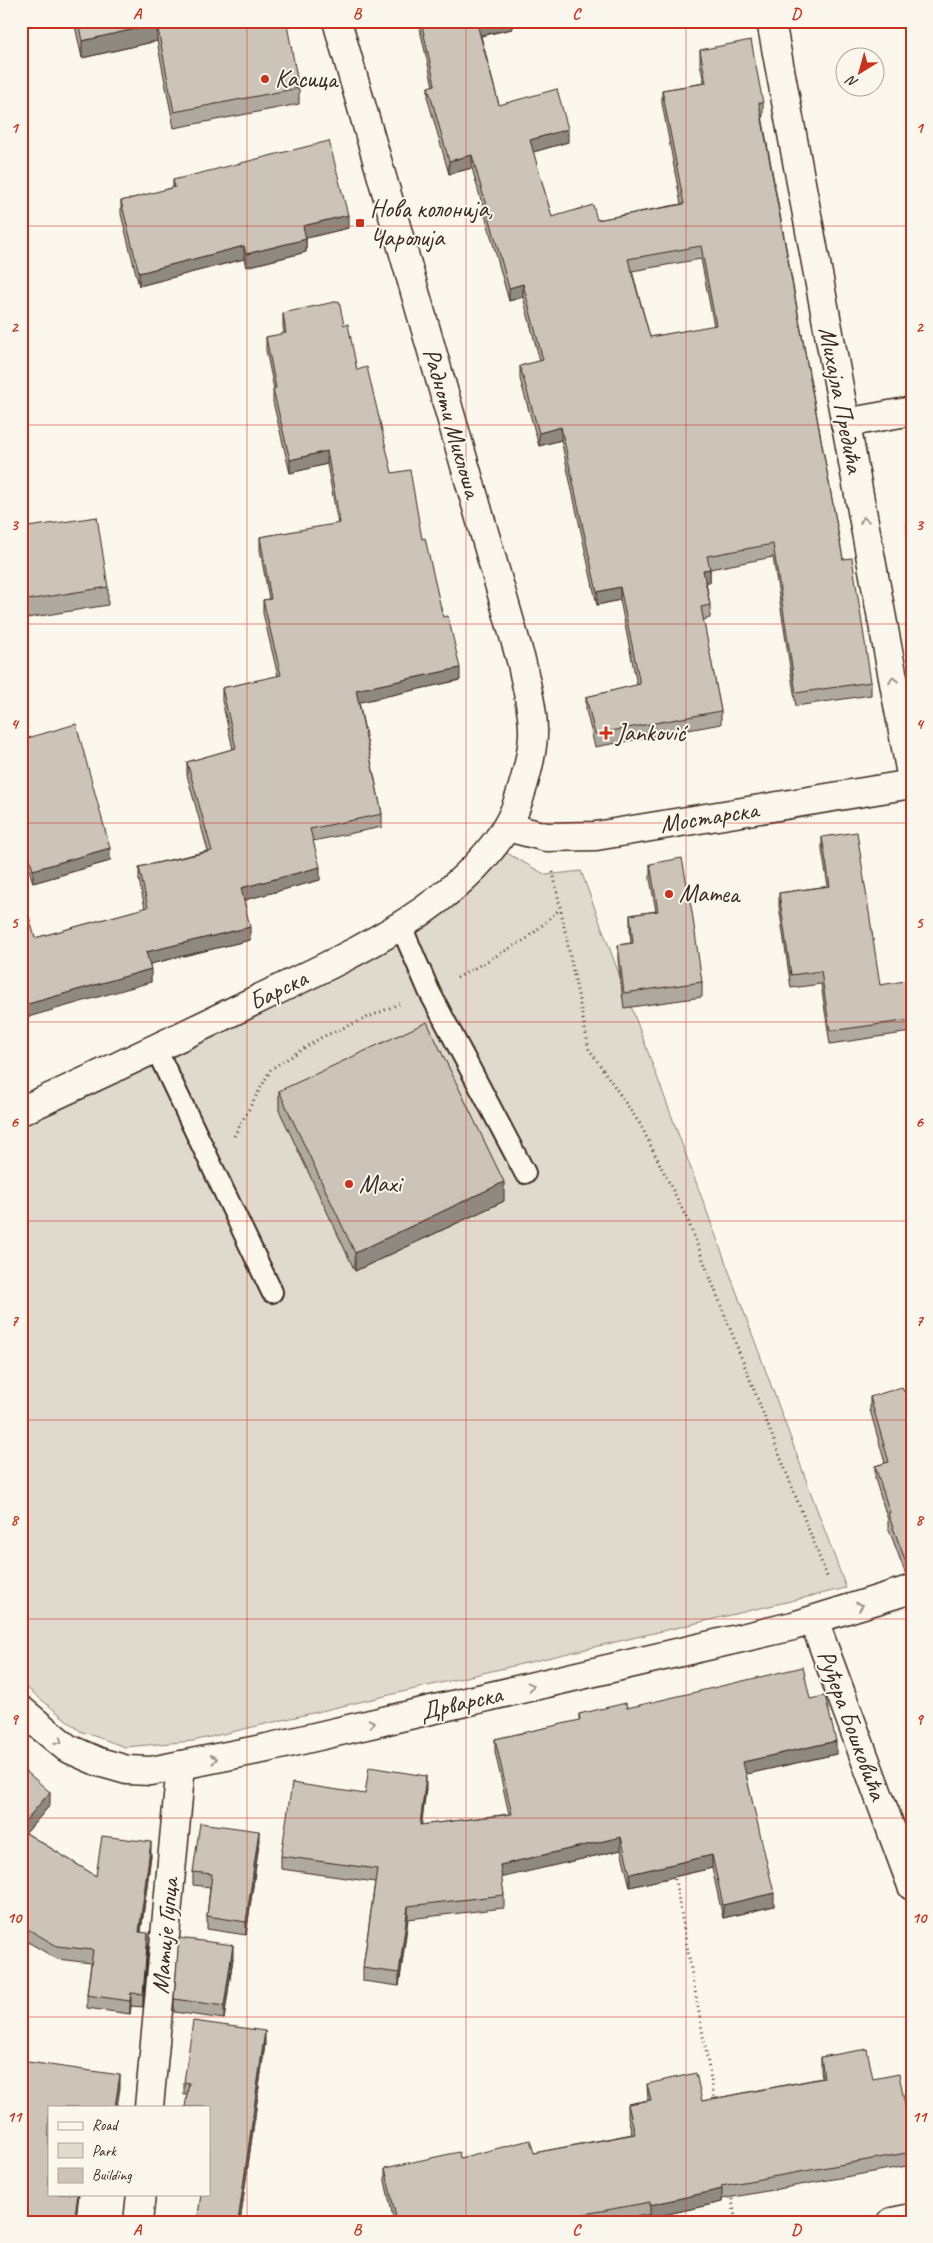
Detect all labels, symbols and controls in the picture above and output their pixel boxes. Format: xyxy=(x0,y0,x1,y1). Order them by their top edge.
text: A xyxy=(133,4,143,24)
text: B xyxy=(353,4,363,24)
text: C xyxy=(572,4,582,24)
text: D xyxy=(791,4,802,24)
north arrow xyxy=(836,48,886,98)
place label: Касица xyxy=(275,63,340,95)
text: N xyxy=(842,71,861,91)
marker: Касица xyxy=(259,73,271,85)
text: 1 xyxy=(10,118,19,138)
text: 1 xyxy=(915,118,924,138)
place label: Нова колонија, Чаролија xyxy=(370,193,493,254)
marker: Нова колонија, Чаролија xyxy=(354,217,366,229)
text: 2 xyxy=(10,317,19,337)
text: 2 xyxy=(915,317,924,337)
street label: Михајла Предића xyxy=(811,324,871,478)
street label: Радноти Миклоша xyxy=(415,344,489,504)
text: 3 xyxy=(10,515,19,535)
text: 3 xyxy=(915,515,924,535)
one-way arrow xyxy=(859,516,869,525)
one-way arrow xyxy=(889,676,899,684)
text: 4 xyxy=(10,714,19,734)
text: 4 xyxy=(915,714,924,734)
place label: Janković xyxy=(615,717,688,749)
marker: Janković xyxy=(600,727,612,739)
street label: Мостарска xyxy=(658,793,763,841)
place label: Матеа xyxy=(679,878,742,910)
marker: Матеа xyxy=(663,888,675,900)
text: 5 xyxy=(11,913,20,933)
text: 5 xyxy=(916,913,925,933)
street label: Барска xyxy=(244,961,314,1018)
text: 6 xyxy=(10,1112,19,1132)
text: 6 xyxy=(915,1112,924,1132)
place label: Maxi xyxy=(359,1168,405,1200)
marker: Maxi xyxy=(343,1178,355,1190)
text: 7 xyxy=(10,1311,19,1331)
text: 7 xyxy=(915,1311,924,1331)
text: 8 xyxy=(10,1510,19,1530)
text: 8 xyxy=(915,1510,924,1530)
one-way arrow xyxy=(855,1602,864,1612)
street label: Руђера Бошковића xyxy=(810,1645,895,1806)
street label: Дрварска xyxy=(417,1678,507,1728)
one-way arrow xyxy=(526,1681,535,1692)
text: 9 xyxy=(10,1709,19,1729)
text: 9 xyxy=(915,1709,924,1729)
one-way arrow xyxy=(368,1718,377,1729)
one-way arrow xyxy=(53,1736,62,1744)
one-way arrow xyxy=(209,1754,218,1764)
street label: Матије Гупца xyxy=(144,1874,186,1995)
text: 10 xyxy=(7,1908,23,1928)
text: 10 xyxy=(912,1908,928,1928)
legend xyxy=(48,2106,210,2196)
text: 11 xyxy=(7,2107,23,2127)
text: 11 xyxy=(912,2107,928,2127)
text: Road xyxy=(92,2116,119,2135)
text: Park xyxy=(92,2142,117,2161)
text: Building xyxy=(92,2166,132,2185)
text: A xyxy=(133,2220,143,2240)
text: B xyxy=(353,2220,363,2240)
text: C xyxy=(572,2220,582,2240)
text: D xyxy=(791,2220,802,2240)

